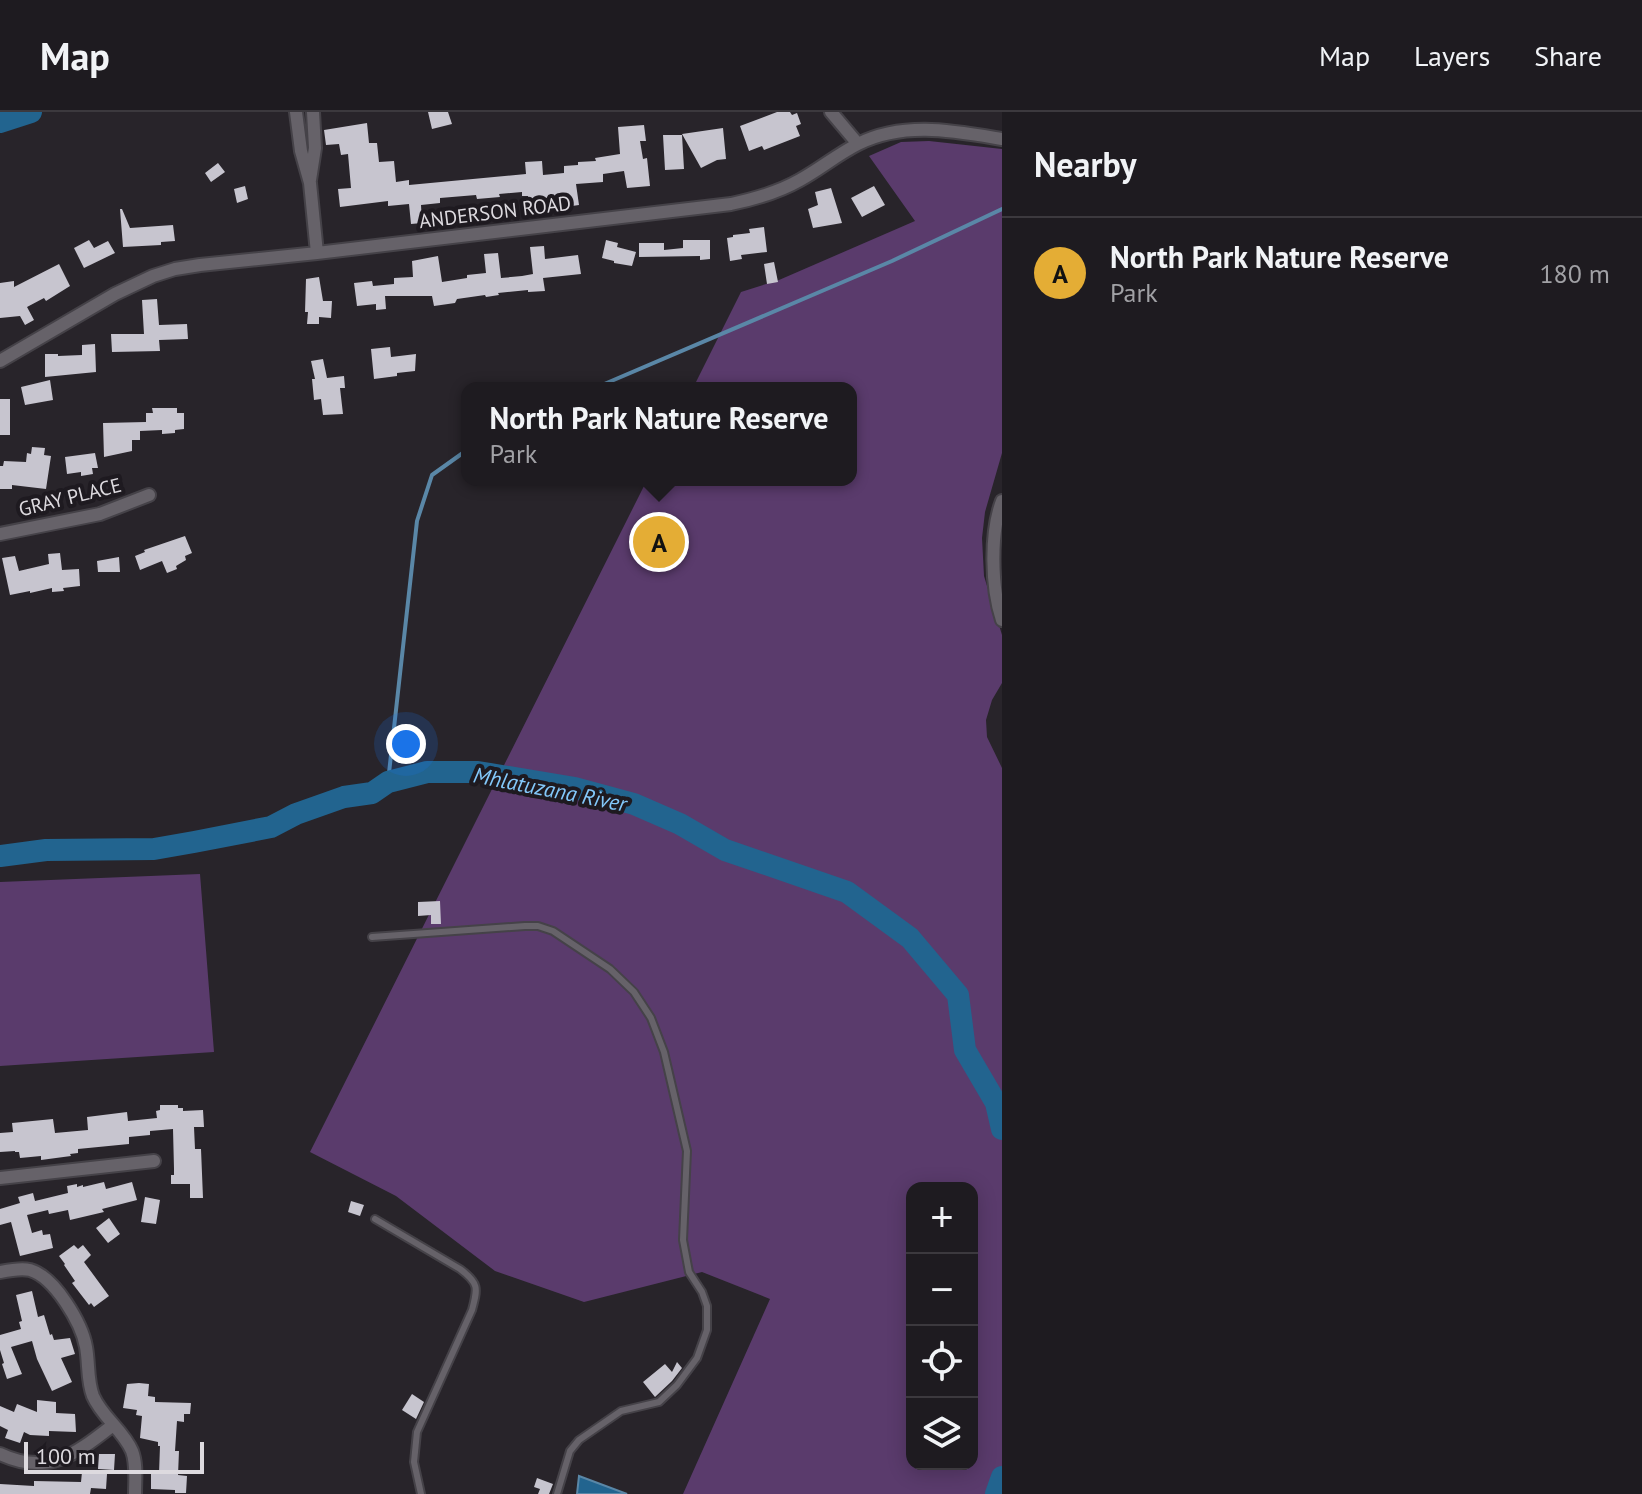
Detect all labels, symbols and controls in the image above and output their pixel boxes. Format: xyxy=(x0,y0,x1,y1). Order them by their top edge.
text: Map xyxy=(40,31,110,80)
text: Map xyxy=(1319,37,1370,74)
text: Layers xyxy=(1414,37,1490,74)
text: Share xyxy=(1534,37,1602,74)
text: Nearby xyxy=(1034,142,1136,186)
street label: ANDERSON ROAD xyxy=(418,190,572,234)
text: North Park Nature Reserve xyxy=(1110,237,1449,276)
text: A xyxy=(1052,257,1068,290)
text: 180 m xyxy=(1539,257,1610,290)
text: Park xyxy=(1110,276,1158,309)
popup xyxy=(461,382,857,486)
text: North Park Nature Reserve xyxy=(490,398,828,437)
text: Park xyxy=(490,437,537,470)
street label: GRAY PLACE xyxy=(16,472,124,522)
pin: A xyxy=(633,512,685,572)
your location xyxy=(386,724,426,764)
water label: Mhlatuzana River xyxy=(471,760,631,818)
map controls xyxy=(906,1182,978,1470)
button: + xyxy=(906,1182,978,1254)
button: − xyxy=(906,1254,978,1326)
button: locate xyxy=(906,1326,978,1398)
button: layers xyxy=(906,1398,978,1470)
scale bar xyxy=(24,1438,204,1474)
text: 100 m xyxy=(36,1442,96,1470)

